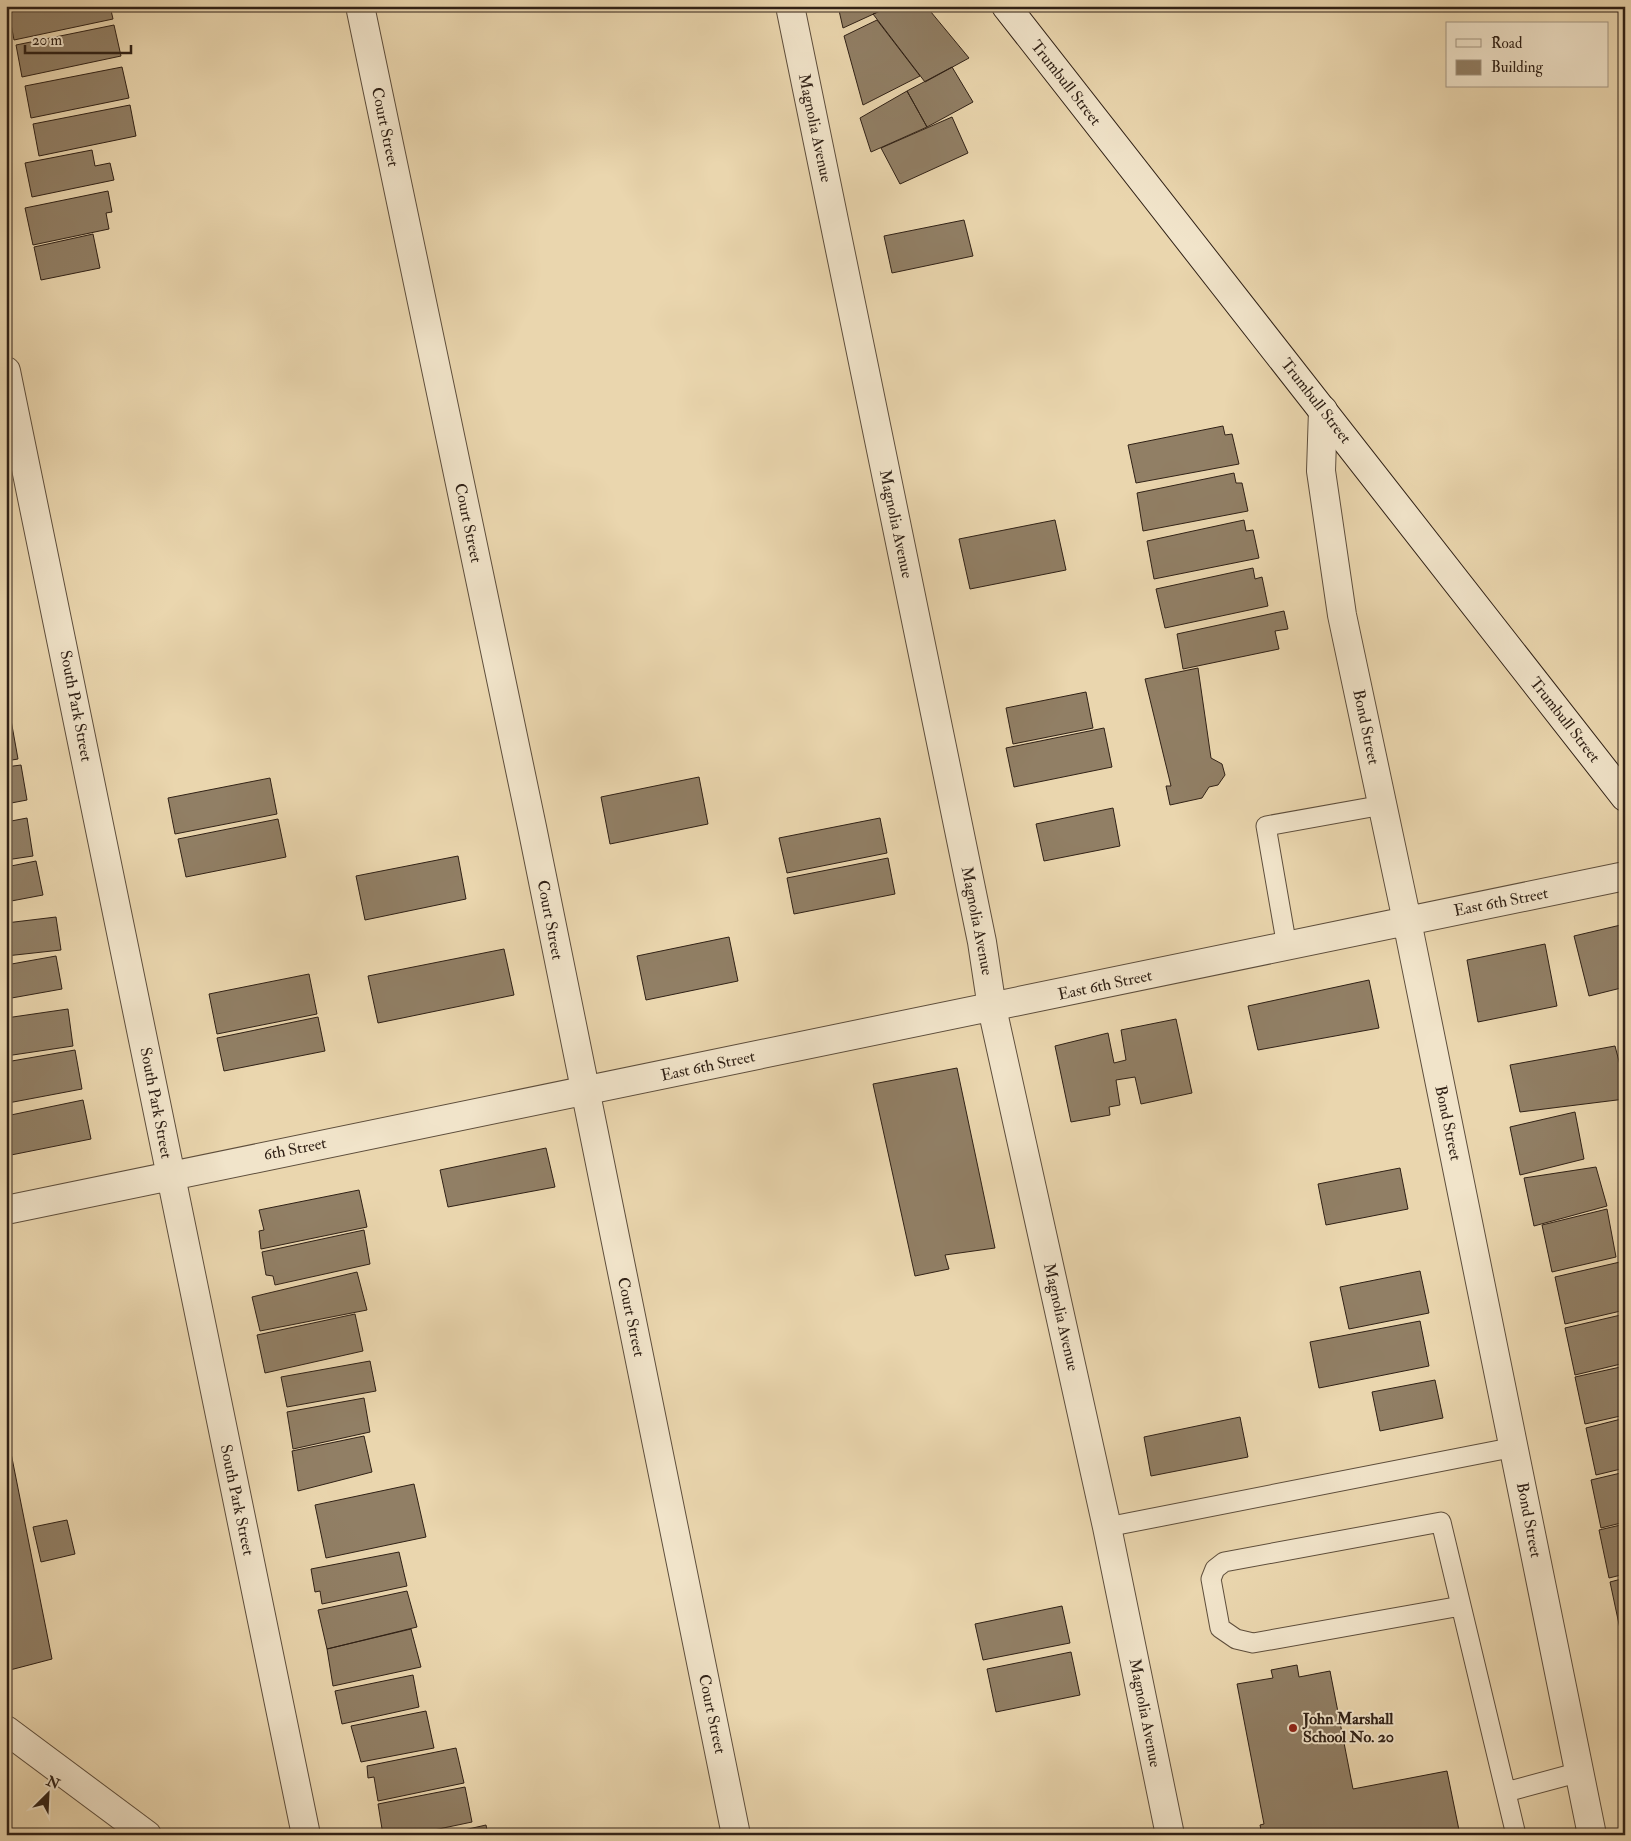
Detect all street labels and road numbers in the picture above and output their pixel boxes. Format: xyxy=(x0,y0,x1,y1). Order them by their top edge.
street label: Trumbull Street xyxy=(1026,36,1106,130)
street label: Magnolia Avenue xyxy=(794,72,836,184)
street label: Court Street xyxy=(367,85,403,169)
street label: Trumbull Street xyxy=(1276,354,1356,448)
street label: Magnolia Avenue xyxy=(875,468,917,580)
street label: Court Street xyxy=(450,481,486,565)
street label: South Park Street xyxy=(55,649,97,763)
street label: Trumbull Street xyxy=(1525,673,1605,767)
street label: Bond Street xyxy=(1348,688,1384,766)
street label: Magnolia Avenue xyxy=(957,865,997,977)
street label: Court Street xyxy=(532,878,568,962)
street label: East 6th Street xyxy=(1452,883,1550,921)
street label: East 6th Street xyxy=(1056,965,1154,1005)
street label: South Park Street xyxy=(135,1046,177,1160)
street label: East 6th Street xyxy=(659,1046,757,1086)
street label: Bond Street xyxy=(1430,1084,1466,1162)
street label: 6th Street xyxy=(262,1133,328,1165)
street label: Magnolia Avenue xyxy=(1039,1261,1083,1373)
street label: Court Street xyxy=(613,1275,649,1359)
street label: South Park Street xyxy=(215,1443,259,1557)
street label: Bond Street xyxy=(1512,1481,1546,1559)
street label: Magnolia Avenue xyxy=(1125,1657,1165,1769)
street label: Court Street xyxy=(694,1672,730,1756)

